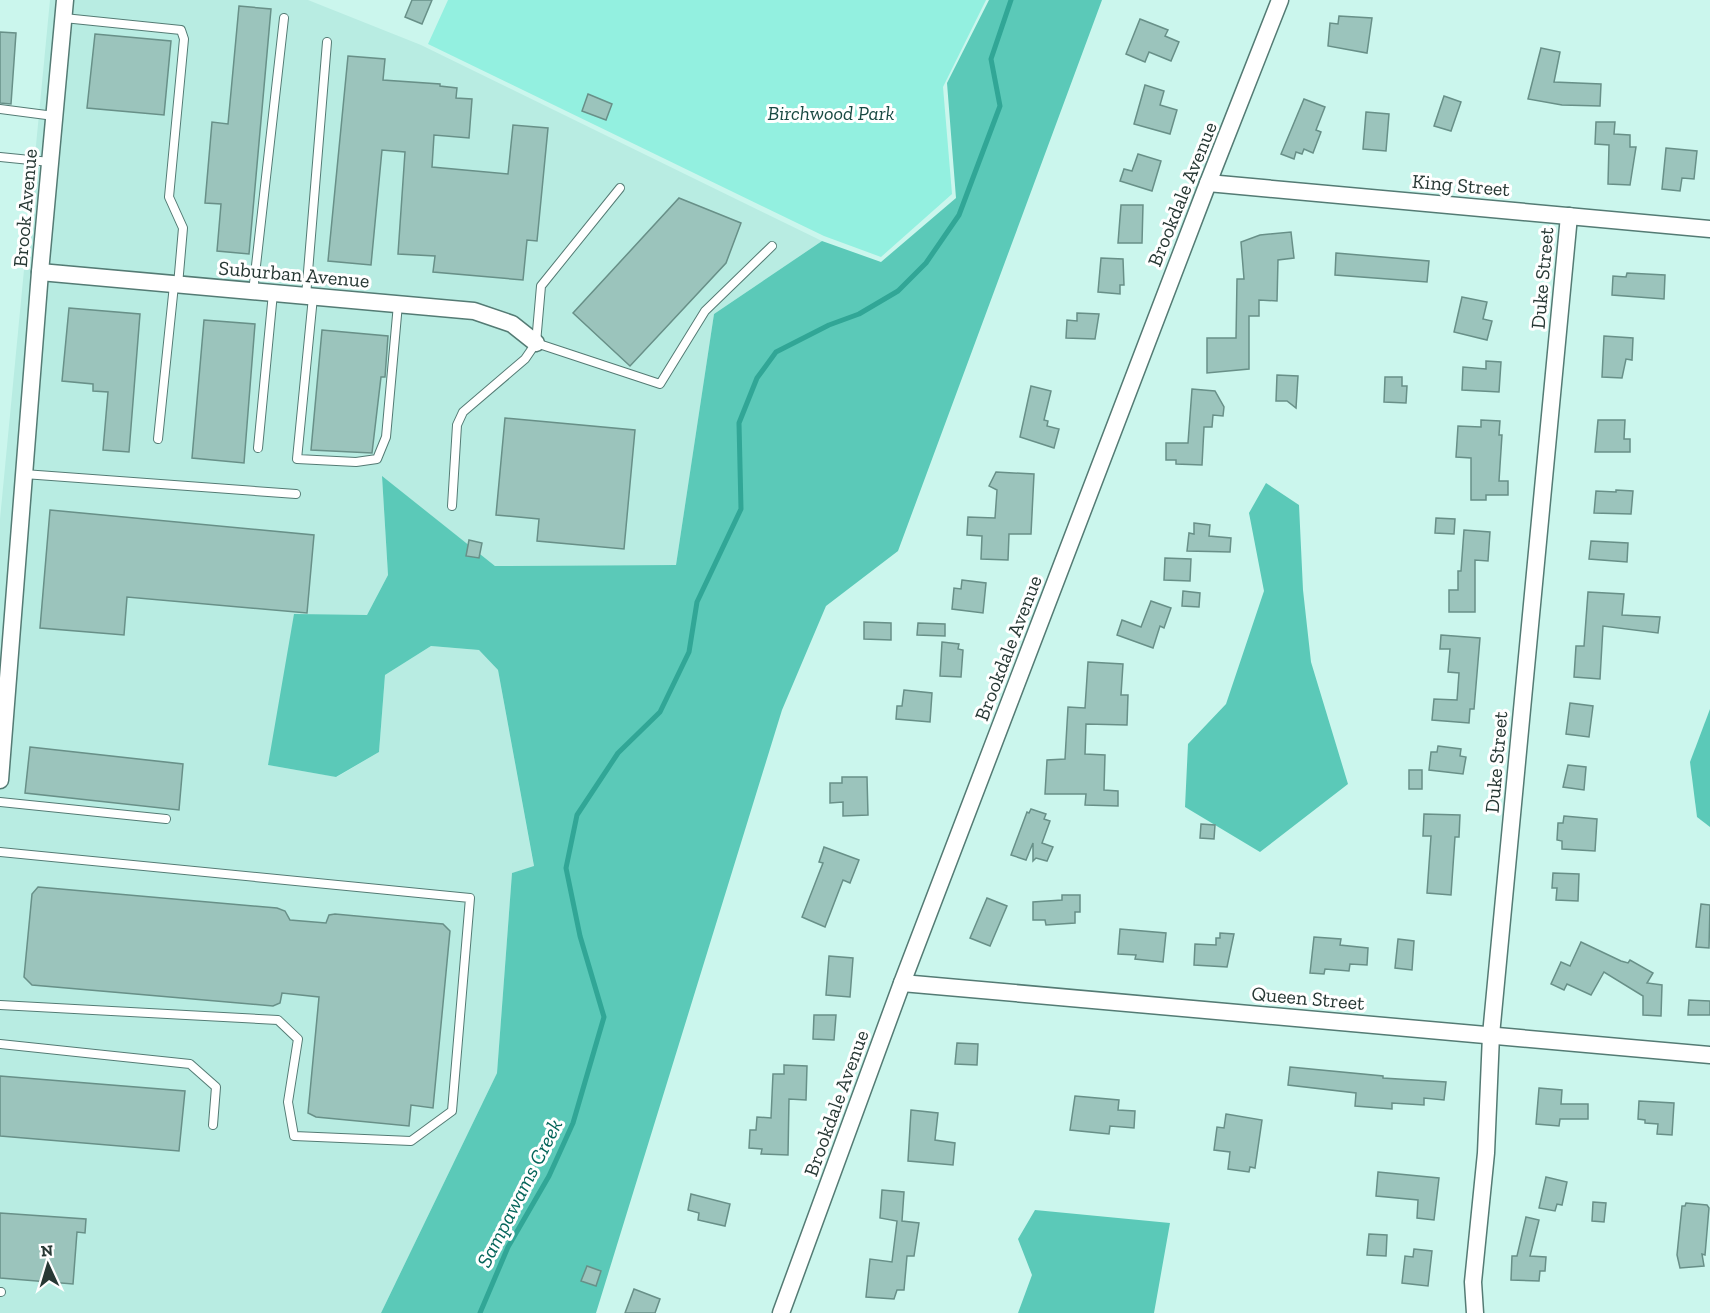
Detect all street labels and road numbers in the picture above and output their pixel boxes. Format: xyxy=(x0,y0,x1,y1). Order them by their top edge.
street label: Brookdale Avenue xyxy=(1142,118,1222,270)
street label: Brook Avenue xyxy=(8,148,42,268)
street label: King Street xyxy=(1411,169,1511,201)
street label: Duke Street xyxy=(1526,226,1558,330)
street label: Suburban Avenue xyxy=(218,255,370,293)
street label: Brookdale Avenue xyxy=(969,572,1047,724)
street label: Duke Street xyxy=(1480,710,1512,814)
street label: Queen Street xyxy=(1250,981,1366,1015)
street label: Brookdale Avenue xyxy=(798,1027,874,1179)

